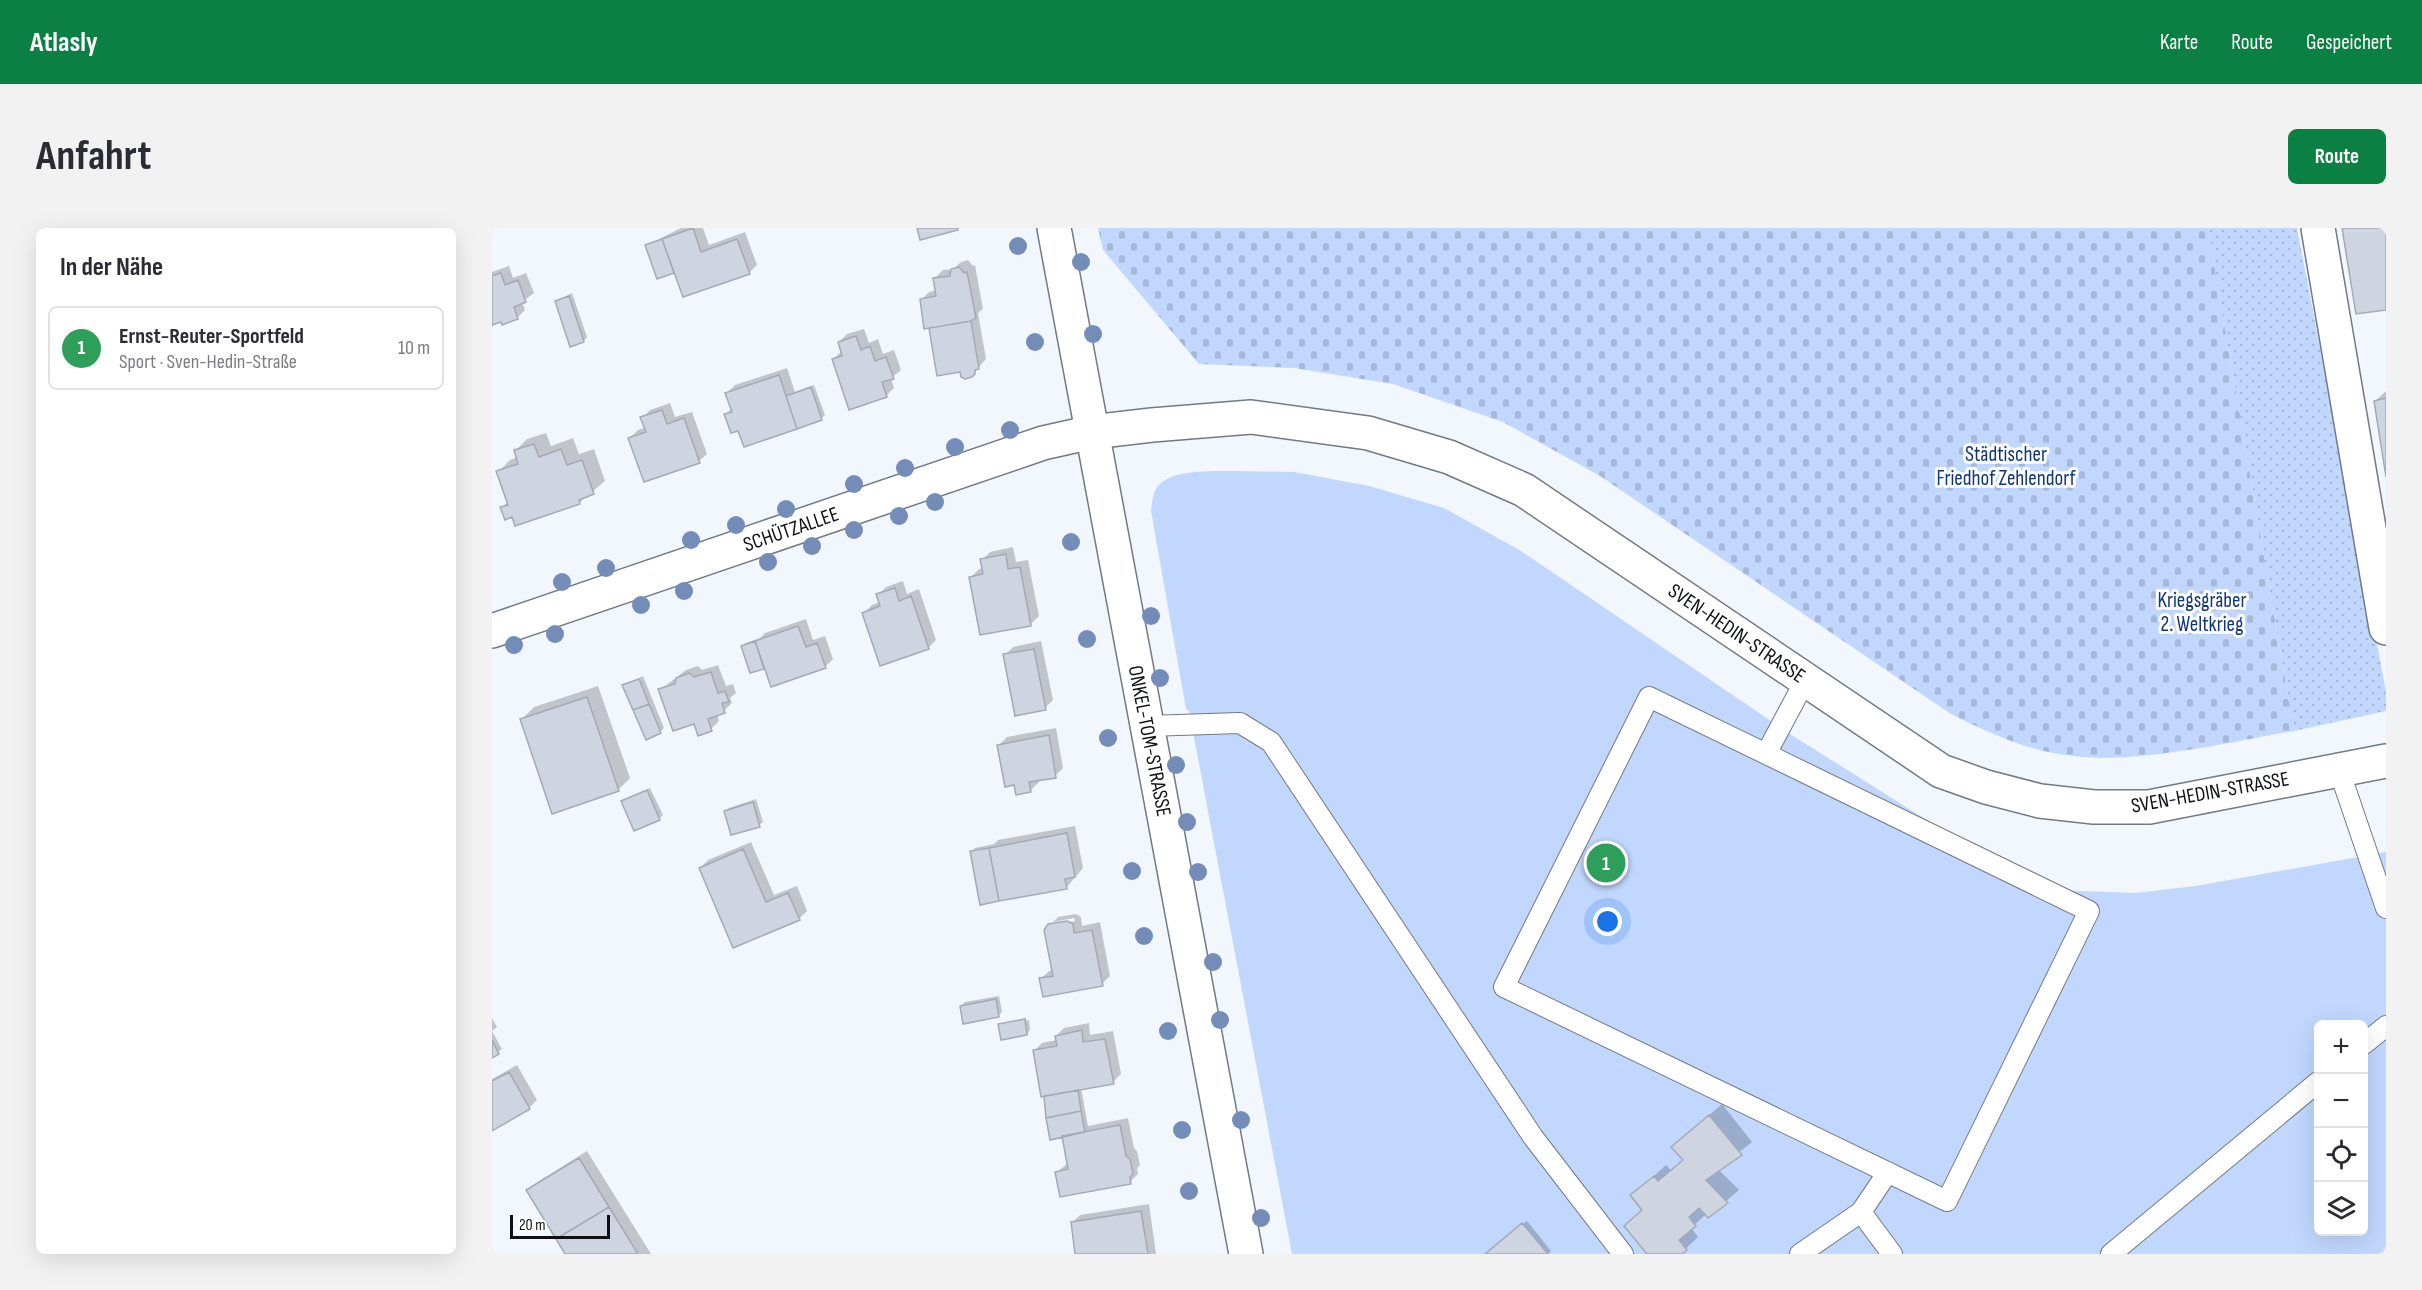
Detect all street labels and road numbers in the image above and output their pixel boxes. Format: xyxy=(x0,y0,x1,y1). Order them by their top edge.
street label: SCHÜTZALLEE xyxy=(740,501,842,557)
street label: SVEN-HEDIN-STRASSE xyxy=(1663,578,1810,688)
street label: ONKEL-TOM-STRASSE xyxy=(1123,663,1176,819)
street label: SVEN-HEDIN-STRASSE xyxy=(2129,766,2291,819)

